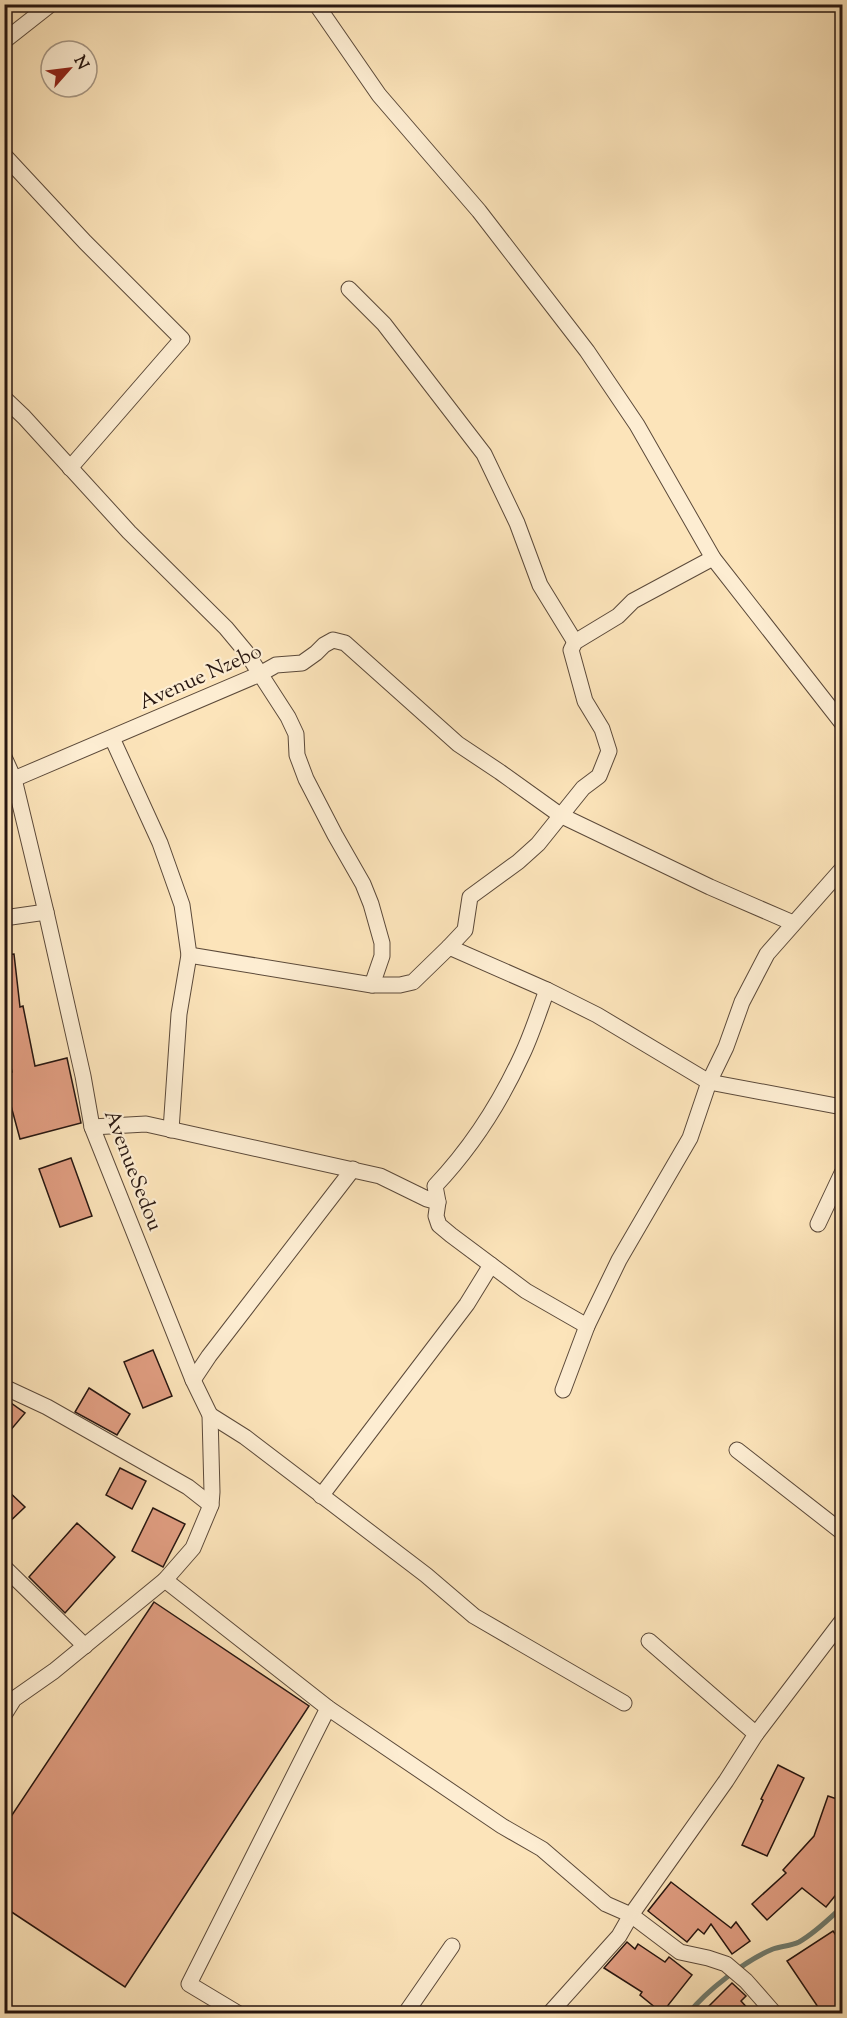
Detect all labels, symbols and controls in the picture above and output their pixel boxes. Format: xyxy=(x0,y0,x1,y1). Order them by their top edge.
north arrow xyxy=(39,39,99,99)
text: N xyxy=(67,52,93,74)
street label: Avenue Nzebo xyxy=(135,637,267,718)
street label: AvenueSedou xyxy=(95,1106,169,1236)

